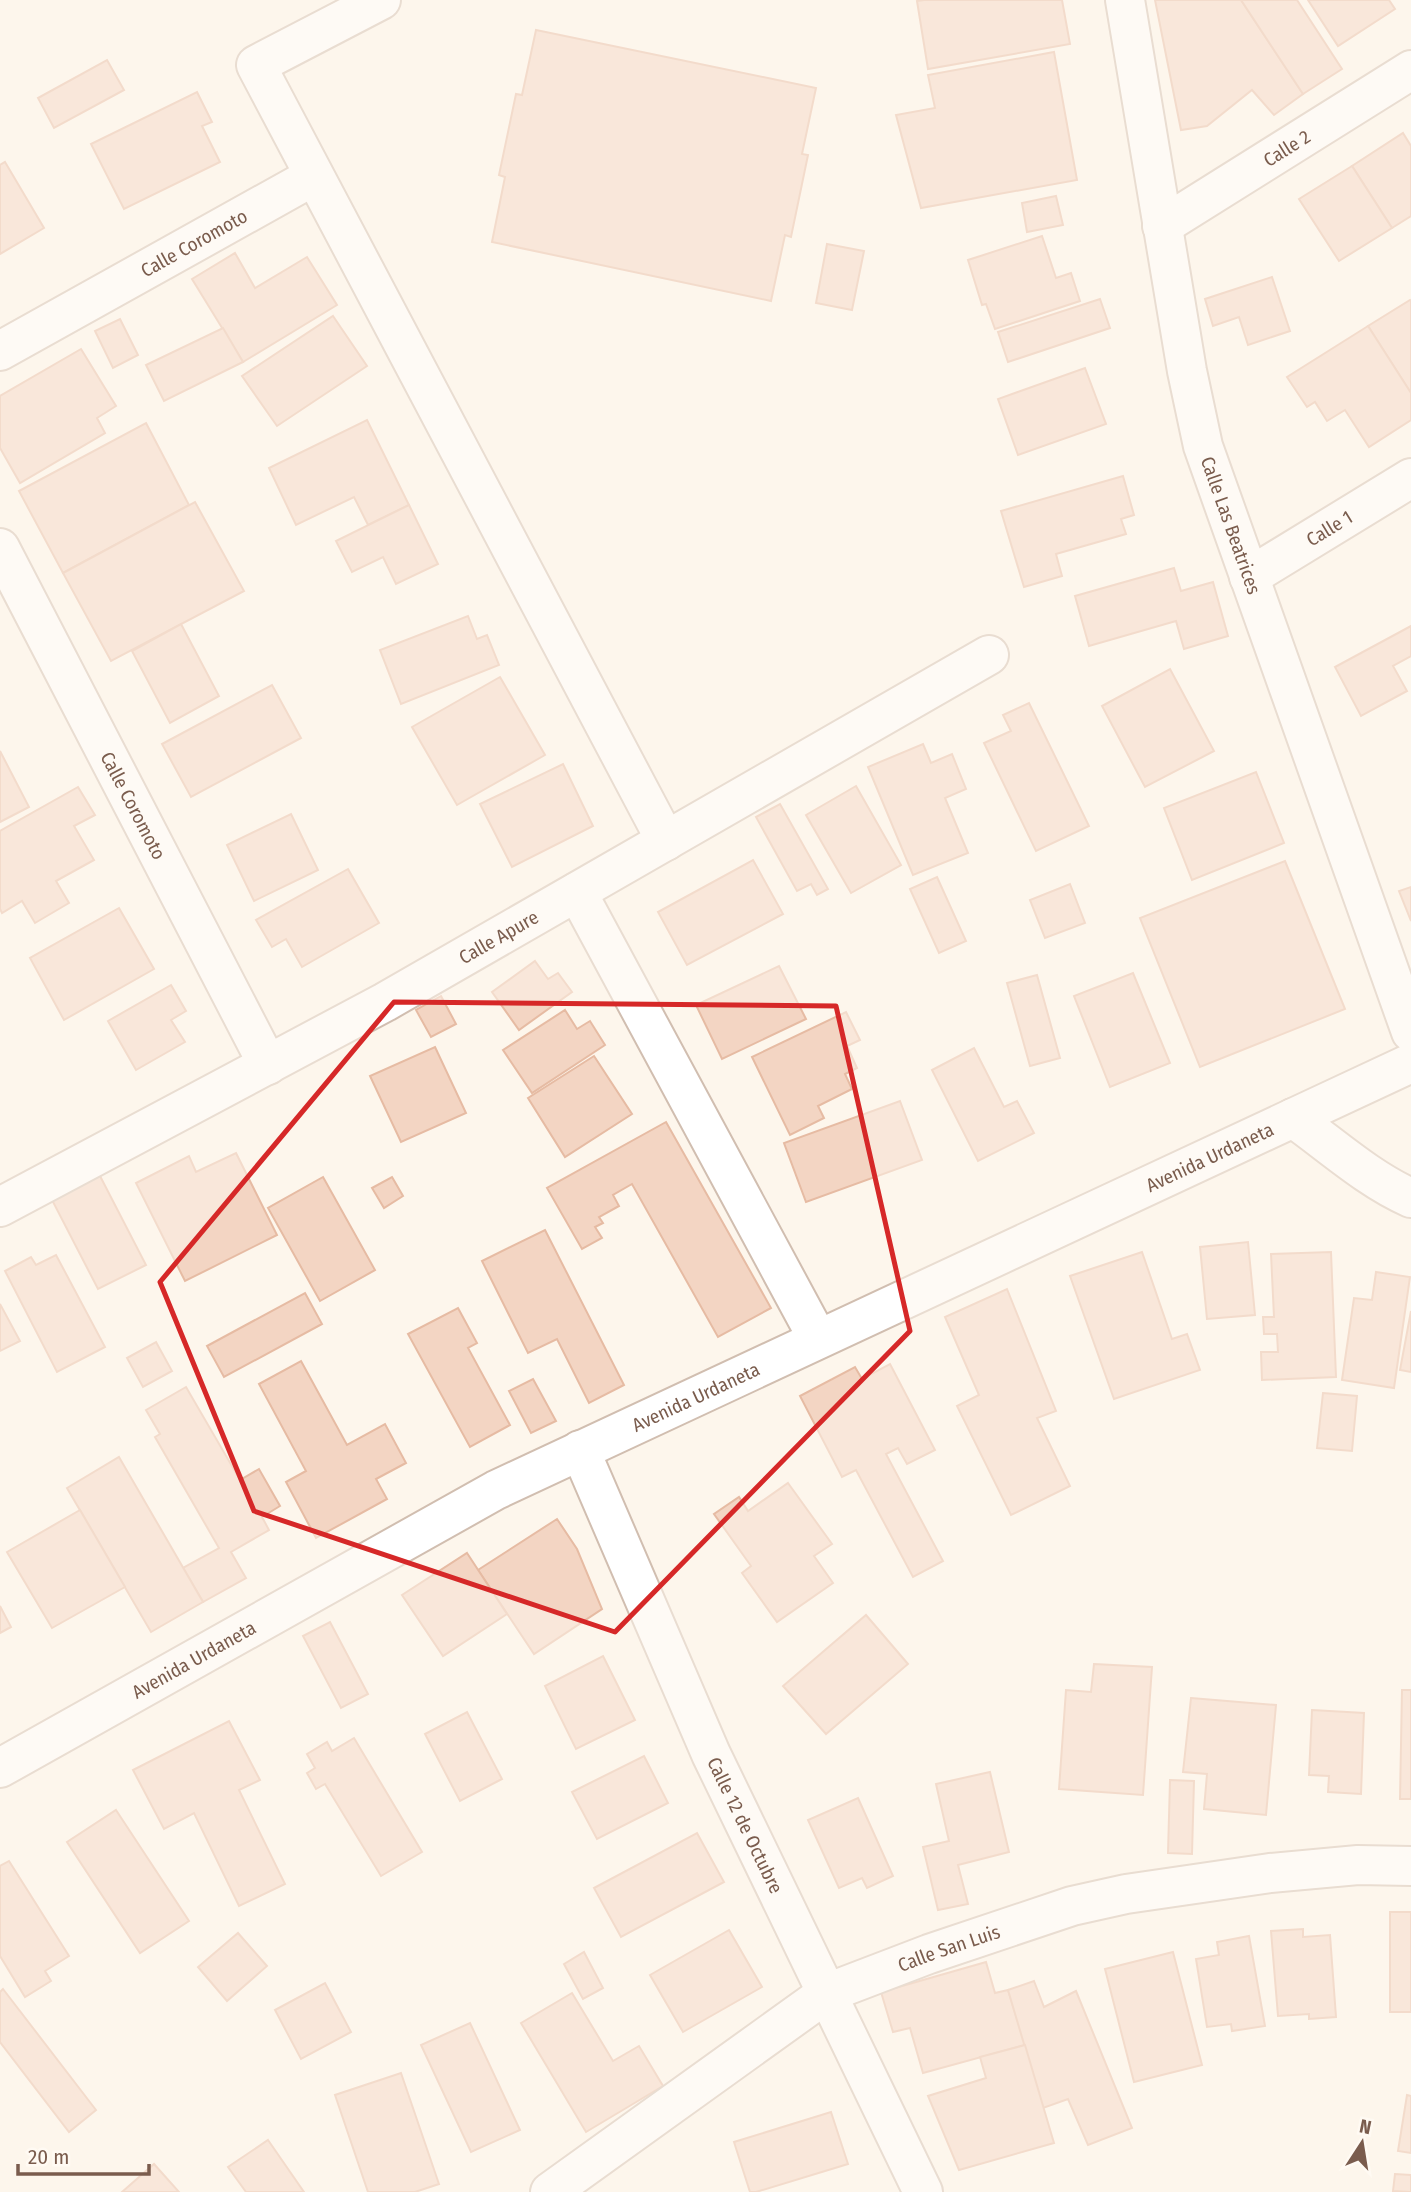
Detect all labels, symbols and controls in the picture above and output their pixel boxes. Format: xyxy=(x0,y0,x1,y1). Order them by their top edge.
street label: Calle 2 xyxy=(1259,125,1314,172)
street label: Calle Coromoto xyxy=(137,205,251,282)
street label: Calle Las Beatrices xyxy=(1196,454,1266,597)
street label: Calle 1 xyxy=(1302,506,1357,551)
street label: Calle Coromoto xyxy=(96,748,170,864)
street label: Calle Apure xyxy=(455,905,543,969)
street label: Avenida Urdaneta xyxy=(1142,1118,1277,1197)
street label: Avenida Urdaneta xyxy=(628,1358,763,1437)
street label: Avenida Urdaneta xyxy=(128,1616,260,1704)
street label: Calle 12 de Octubre xyxy=(702,1753,788,1897)
street label: Calle San Luis xyxy=(895,1920,1003,1977)
north arrow xyxy=(1327,2108,1397,2178)
text: N xyxy=(1357,2114,1373,2139)
scale bar xyxy=(18,2132,149,2176)
text: 20 m xyxy=(28,2144,69,2170)

